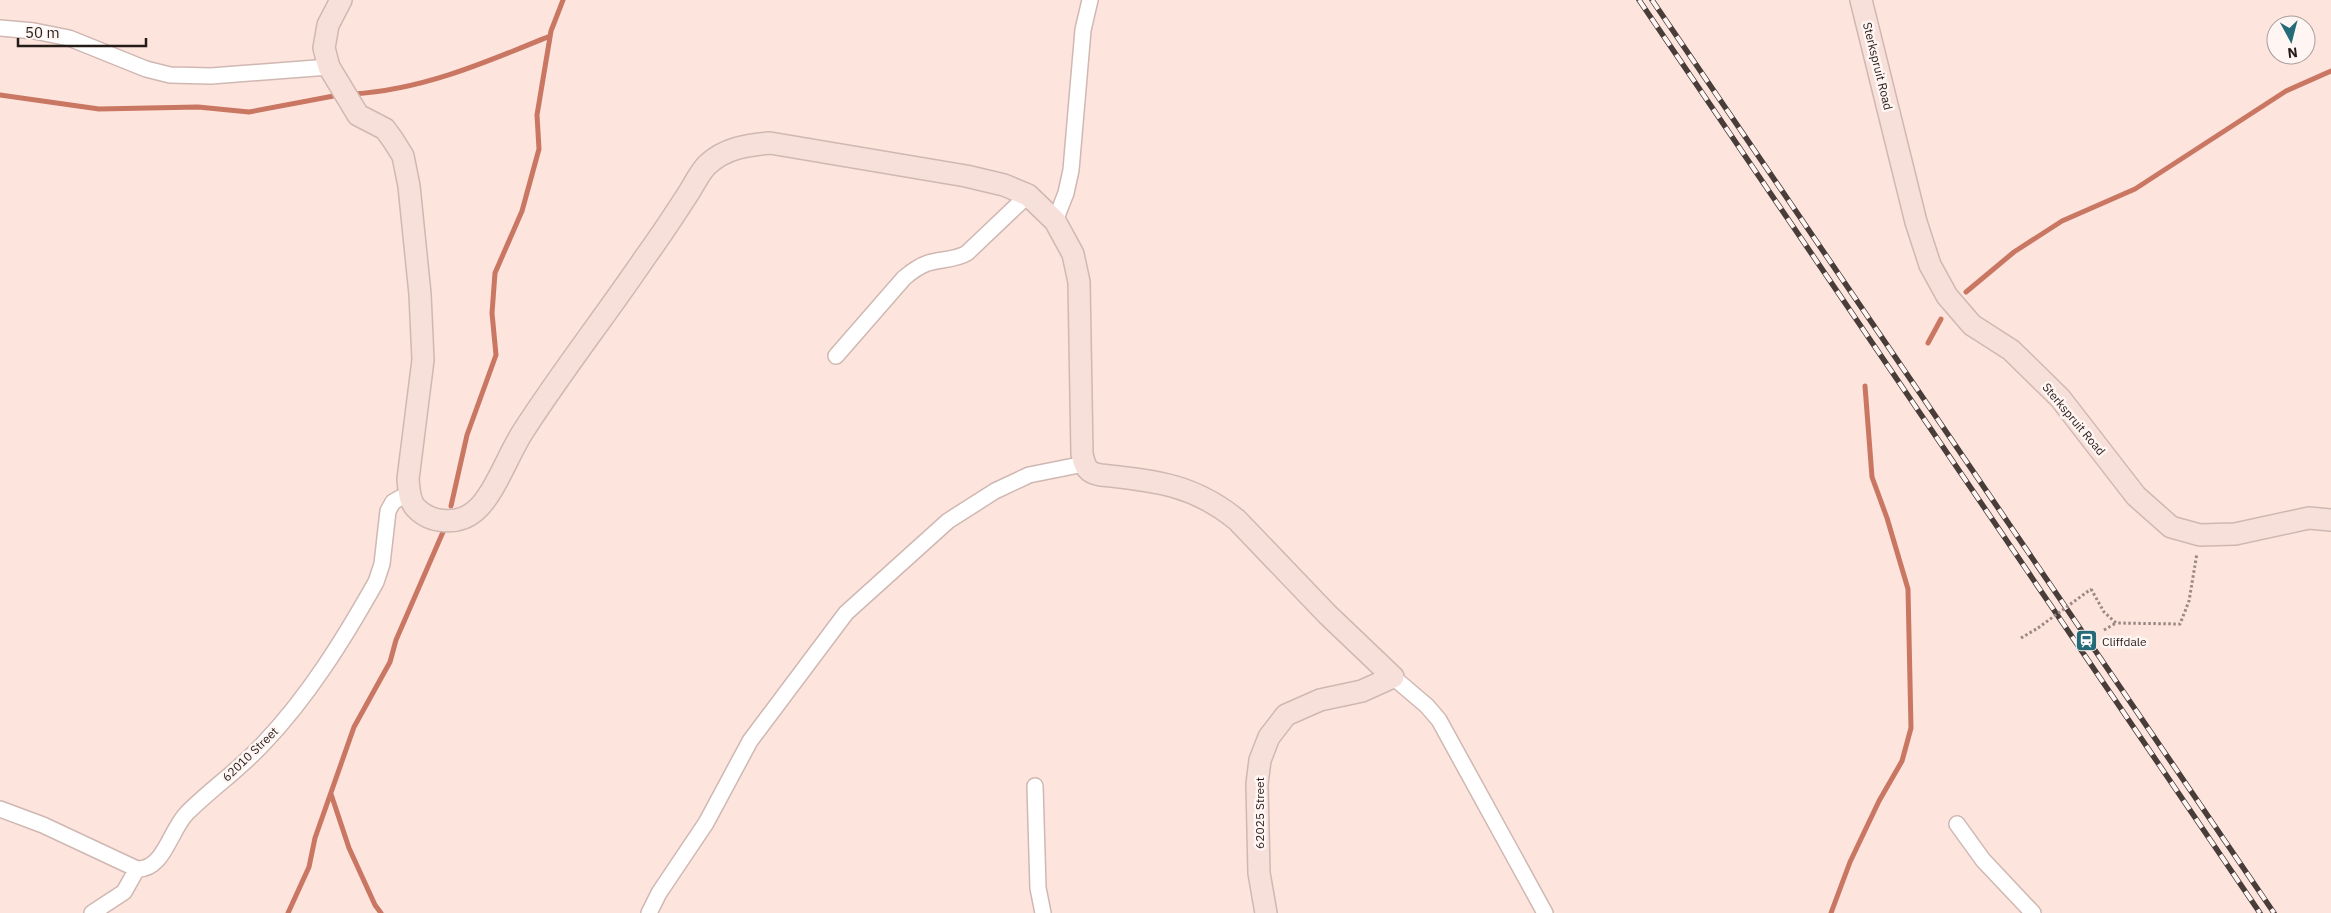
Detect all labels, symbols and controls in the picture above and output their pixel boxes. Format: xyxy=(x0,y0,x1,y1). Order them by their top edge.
scale bar xyxy=(18,15,145,47)
north arrow xyxy=(2266,15,2316,65)
street label: Sterkspruit Road xyxy=(1860,21,1896,111)
text: 50 m xyxy=(25,23,60,42)
text: N xyxy=(2286,43,2299,62)
street label: Sterkspruit Road xyxy=(2039,380,2109,458)
station icon: Cliffdale xyxy=(2074,629,2098,653)
place label: Cliffdale xyxy=(2102,634,2147,649)
street label: 62010 Street xyxy=(219,724,281,784)
street label: 62025 Street xyxy=(1252,777,1267,849)

